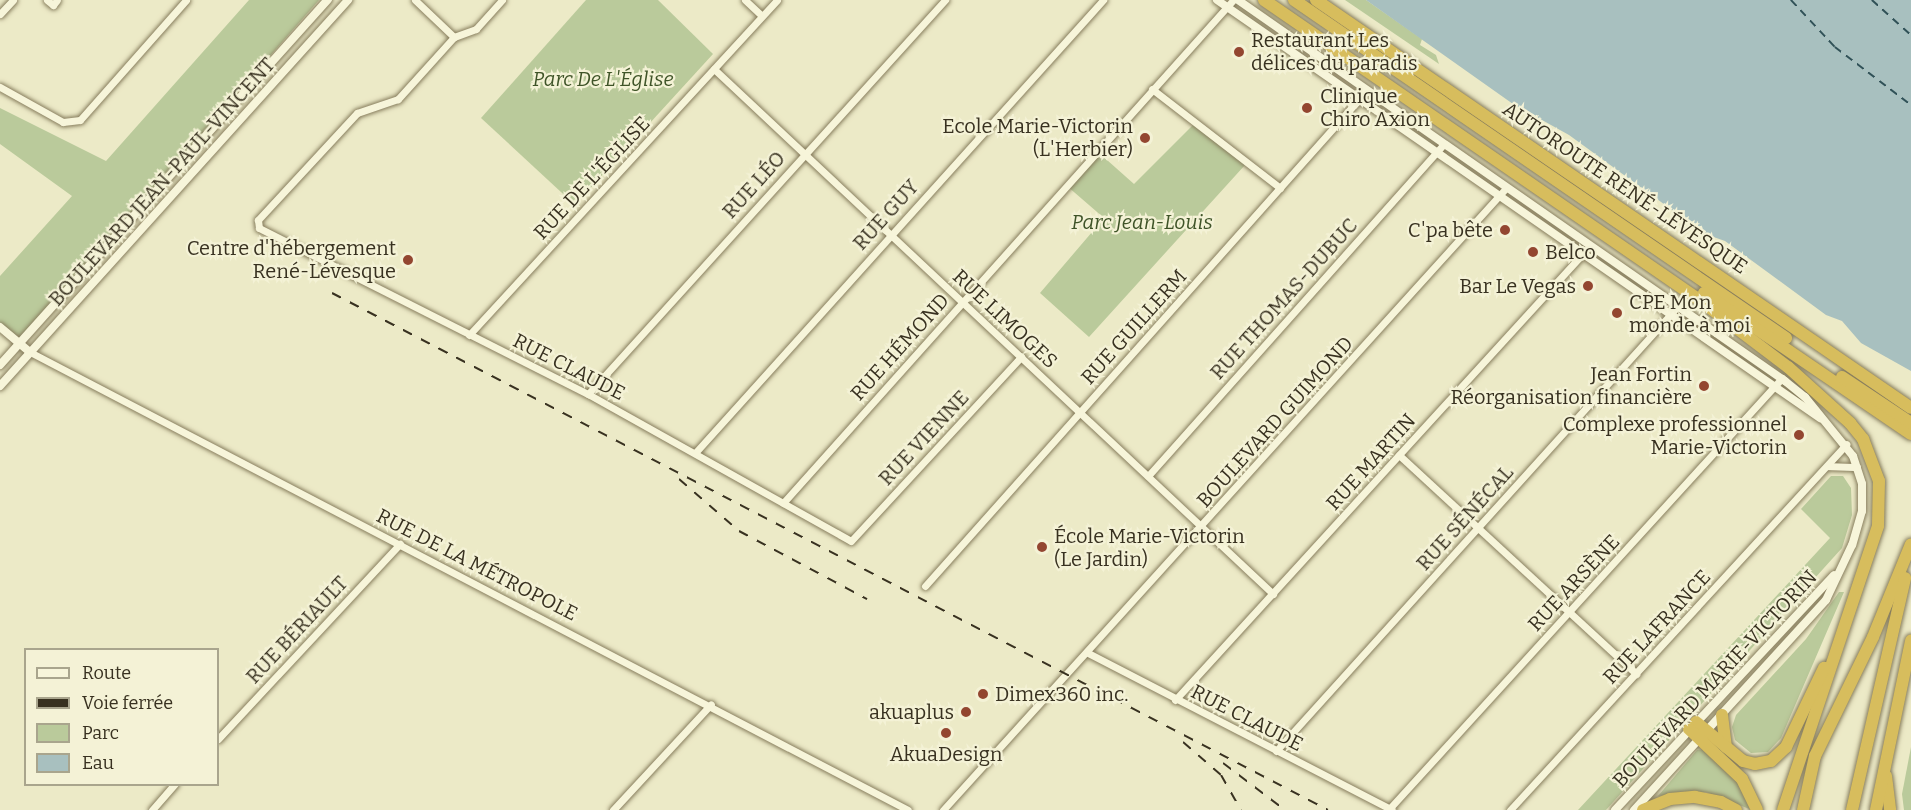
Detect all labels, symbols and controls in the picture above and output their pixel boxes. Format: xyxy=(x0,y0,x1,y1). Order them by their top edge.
place label: Restaurant Les délices du paradis xyxy=(1251,28,1418,75)
marker: Restaurant Les délices du paradis xyxy=(1232,45,1246,59)
street label: BOULEVARD JEAN-PAUL-VINCENT xyxy=(44,53,280,311)
park label: Parc De L'Église xyxy=(532,67,674,91)
place label: Clinique Chiro Axion xyxy=(1320,84,1430,131)
street label: AUTOROUTE RENÉ-LÉVESQUE xyxy=(1498,97,1752,279)
marker: Clinique Chiro Axion xyxy=(1298,99,1316,117)
street label: RUE DE L'ÉGLISE xyxy=(529,112,655,244)
place label: Ecole Marie-Victorin (L'Herbier) xyxy=(942,114,1133,161)
marker: Ecole Marie-Victorin (L'Herbier) xyxy=(1138,131,1152,145)
street label: RUE LÉO xyxy=(718,146,790,224)
street label: RUE GUY xyxy=(848,175,924,255)
park label: Parc Jean-Louis xyxy=(1071,210,1213,234)
street label: RUE THOMAS-DUBUC xyxy=(1205,214,1363,384)
place label: C'pa bête xyxy=(1408,218,1493,242)
marker: C'pa bête xyxy=(1498,223,1512,237)
place label: Centre d'hébergement René-Lévesque xyxy=(187,237,396,284)
place label: Belco xyxy=(1545,240,1596,264)
marker: Belco xyxy=(1526,245,1540,259)
marker: Centre d'hébergement René-Lévesque xyxy=(401,253,415,267)
street label: RUE LIMOGES xyxy=(948,264,1062,374)
street label: RUE GUILLERM xyxy=(1076,265,1192,389)
place label: Bar Le Vegas xyxy=(1459,274,1576,298)
marker: Bar Le Vegas xyxy=(1581,279,1595,293)
street label: RUE HÉMOND xyxy=(846,289,954,405)
place label: CPE Mon monde à moi xyxy=(1629,290,1751,337)
marker: CPE Mon monde à moi xyxy=(1610,306,1624,320)
street label: RUE CLAUDE xyxy=(509,329,629,405)
street label: BOULEVARD GUIMOND xyxy=(1192,332,1358,512)
place label: Jean Fortin Réorganisation financière xyxy=(1450,362,1692,409)
marker: Jean Fortin Réorganisation financière xyxy=(1697,379,1711,393)
street label: RUE VIENNE xyxy=(874,386,974,490)
street label: RUE MARTIN xyxy=(1321,409,1421,515)
place label: Complexe professionnel Marie-Victorin xyxy=(1563,412,1787,459)
marker: Complexe professionnel Marie-Victorin xyxy=(1792,428,1806,442)
street label: RUE SÉNÉCAL xyxy=(1412,461,1518,575)
street label: RUE DE LA MÉTROPOLE xyxy=(373,504,581,626)
place label: École Marie-Victorin (Le Jardin) xyxy=(1054,524,1245,571)
street label: RUE ARSÈNE xyxy=(1523,530,1625,636)
marker: École Marie-Victorin (Le Jardin) xyxy=(1035,540,1049,554)
street label: RUE LAFRANCE xyxy=(1598,565,1716,689)
street label: BOULEVARD MARIE-VICTORIN xyxy=(1608,565,1822,793)
street label: RUE BÉRIAULT xyxy=(241,571,353,689)
legend xyxy=(24,648,219,786)
text: Route xyxy=(82,662,131,684)
street label: RUE CLAUDE xyxy=(1187,680,1307,756)
place label: Dimex360 inc. xyxy=(995,682,1128,706)
marker: Dimex360 inc. xyxy=(976,687,990,701)
text: Voie ferrée xyxy=(82,692,173,714)
place label: akuaplus xyxy=(869,700,954,724)
marker: akuaplus xyxy=(959,705,973,719)
text: Parc xyxy=(82,722,119,744)
marker: AkuaDesign xyxy=(939,726,953,740)
place label: AkuaDesign xyxy=(890,742,1002,766)
text: Eau xyxy=(82,752,114,774)

